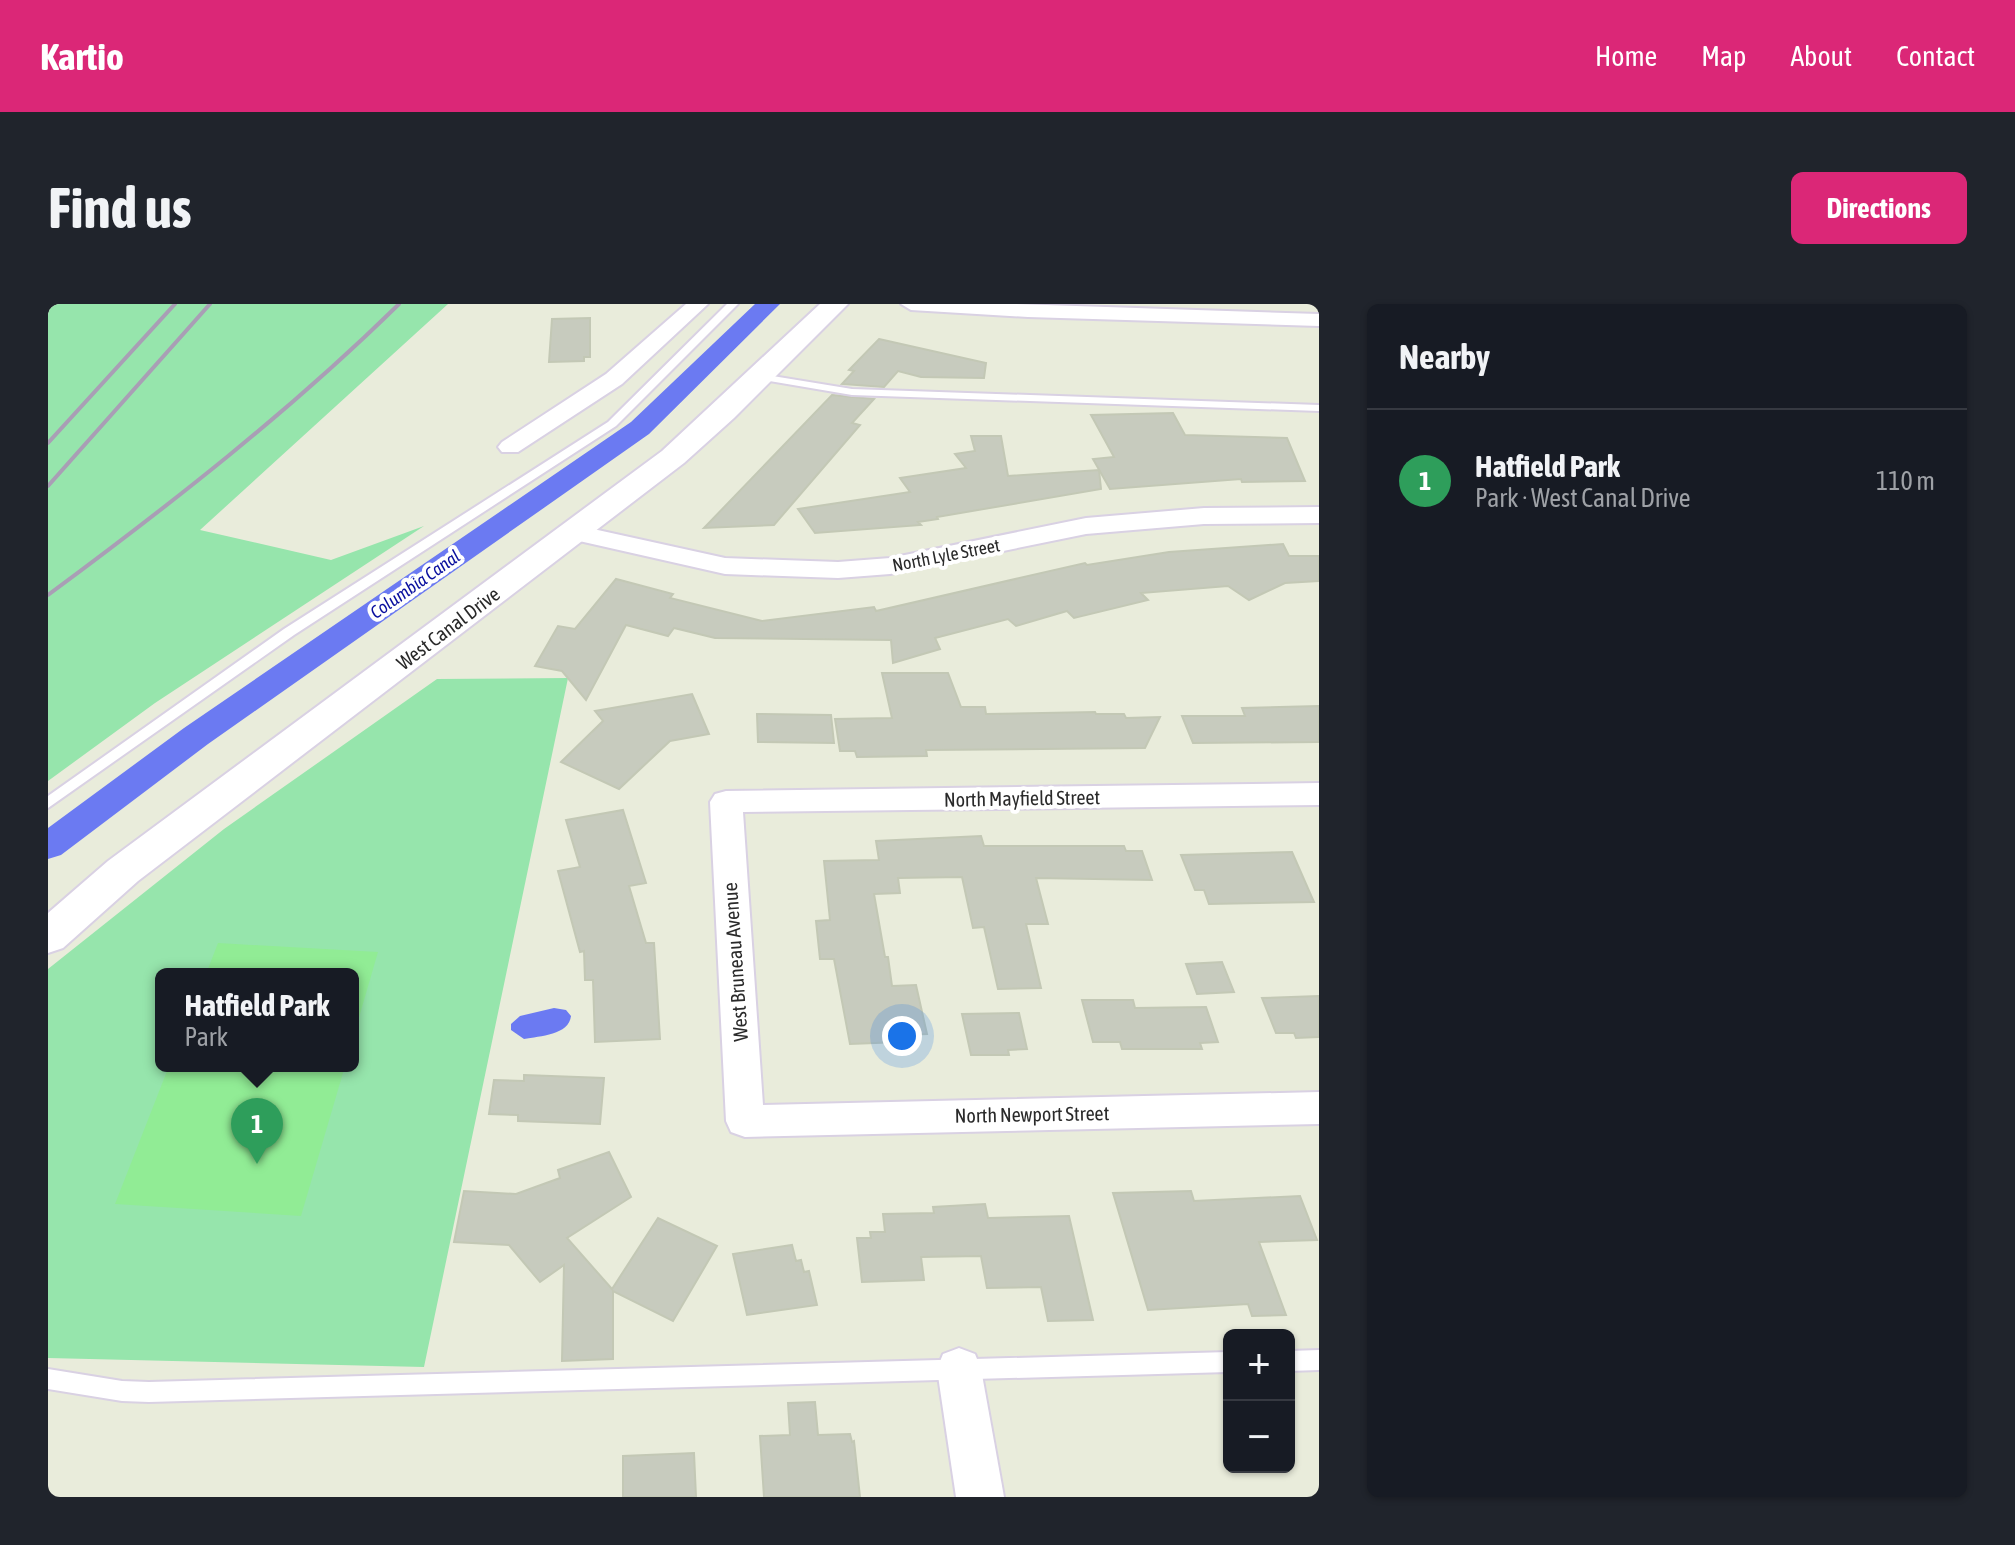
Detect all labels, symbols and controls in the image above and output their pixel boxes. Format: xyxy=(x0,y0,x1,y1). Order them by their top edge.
text: Kartio xyxy=(40,35,124,78)
text: Home xyxy=(1595,40,1657,72)
text: Map xyxy=(1701,40,1746,72)
text: About xyxy=(1790,40,1852,72)
text: Contact xyxy=(1896,40,1975,72)
button: Directions xyxy=(1791,172,1967,244)
text: Find us xyxy=(48,176,192,240)
text: Nearby xyxy=(1399,337,1490,376)
text: Hatfield Park xyxy=(1475,449,1620,483)
text: 1 xyxy=(1419,466,1431,496)
text: 110 m xyxy=(1876,466,1935,496)
text: Park · West Canal Drive xyxy=(1475,483,1691,513)
street label: North Lyle Street xyxy=(890,534,1002,576)
water label: Columbia Canal xyxy=(366,545,464,623)
street label: West Canal Drive xyxy=(392,582,504,674)
street label: North Mayfield Street xyxy=(944,785,1101,811)
street label: West Bruneau Avenue xyxy=(718,882,752,1042)
popup xyxy=(155,968,359,1072)
text: Hatfield Park xyxy=(185,988,329,1022)
your location xyxy=(882,1016,922,1056)
text: Park xyxy=(185,1022,228,1052)
pin: 1 xyxy=(231,1098,283,1164)
street label: North Newport Street xyxy=(954,1101,1110,1127)
map controls xyxy=(1223,1329,1295,1473)
button: + xyxy=(1223,1329,1295,1401)
button: − xyxy=(1223,1401,1295,1473)

